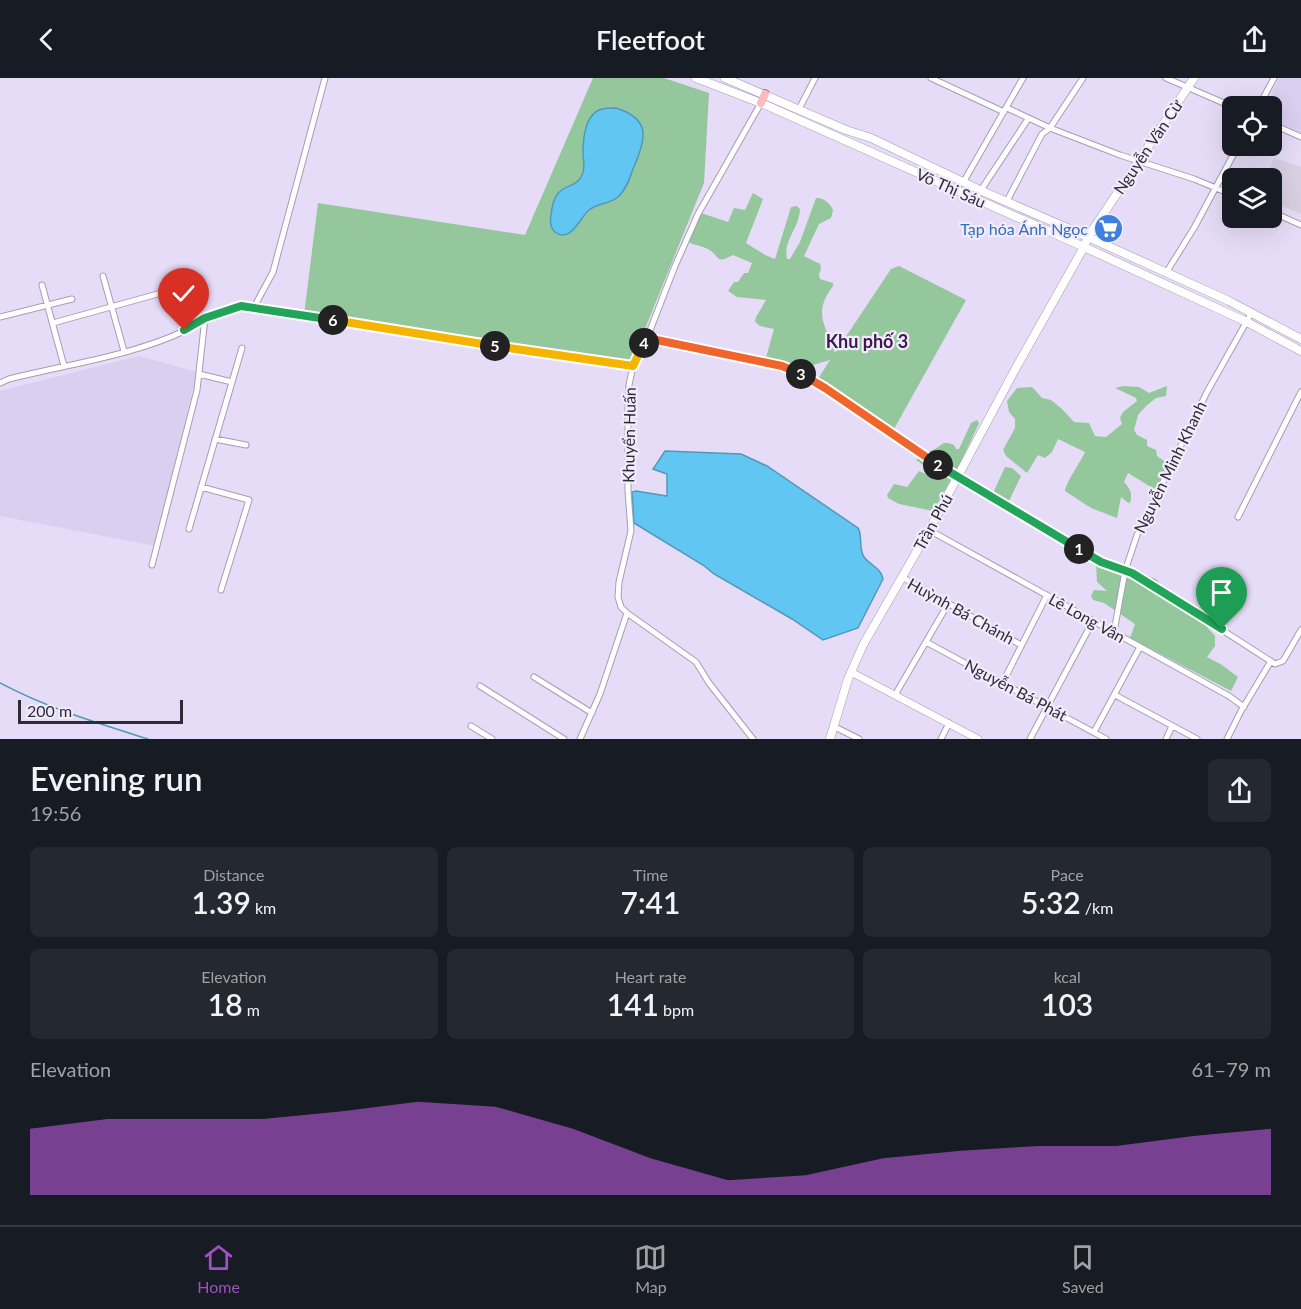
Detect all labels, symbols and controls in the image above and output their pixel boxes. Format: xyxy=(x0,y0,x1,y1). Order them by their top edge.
icon: back xyxy=(30,23,63,56)
text: Fleetfoot xyxy=(596,23,705,56)
icon: share xyxy=(1238,23,1271,56)
street label: Nguyễn Văn Cừ xyxy=(1109,95,1187,197)
map controls xyxy=(1222,96,1282,228)
button: locate xyxy=(1222,96,1282,156)
street label: Võ Thị Sáu xyxy=(914,164,989,211)
button: layers xyxy=(1222,168,1282,228)
supermarket icon: Tạp hóa Ánh Ngọc xyxy=(1093,213,1125,245)
place label: Tạp hóa Ánh Ngọc xyxy=(960,219,1088,238)
pin xyxy=(158,268,209,330)
icon: check xyxy=(167,277,200,310)
pin: 6 xyxy=(318,305,348,335)
text: 6 xyxy=(328,310,338,329)
pin: 4 xyxy=(629,328,659,358)
district label: Khu phố 3 xyxy=(826,330,908,352)
pin: 5 xyxy=(480,331,510,361)
text: 4 xyxy=(639,333,649,352)
text: 5 xyxy=(490,336,500,355)
pin: 3 xyxy=(786,359,816,389)
text: 3 xyxy=(796,364,806,383)
street label: Khuyển Huấn xyxy=(618,387,639,483)
street label: Nguyễn Minh Khanh xyxy=(1129,398,1210,536)
pin: 2 xyxy=(923,450,953,480)
text: 2 xyxy=(933,455,943,474)
street label: Trần Phú xyxy=(909,490,956,553)
pin: 1 xyxy=(1064,534,1094,564)
text: 1 xyxy=(1074,539,1084,558)
pin xyxy=(1196,567,1247,629)
street label: Huỳnh Bá Chánh xyxy=(905,573,1018,648)
icon: arrive xyxy=(1205,576,1238,609)
street label: Lê Long Vân xyxy=(1046,589,1129,646)
street label: Nguyễn Bá Phát xyxy=(962,655,1071,725)
scale bar xyxy=(18,697,183,724)
text: 200 m xyxy=(27,701,72,720)
text: Evening run xyxy=(30,758,203,798)
button: share xyxy=(1208,759,1271,822)
text: 19:56 xyxy=(30,801,81,825)
text: Distance xyxy=(203,865,265,884)
text: Time xyxy=(633,865,668,884)
text: Pace xyxy=(1051,865,1084,884)
text: 1.39 xyxy=(191,884,251,920)
text: 7:41 xyxy=(621,884,680,920)
text: 5:32 xyxy=(1021,884,1081,920)
text: km xyxy=(251,898,276,917)
text: /km xyxy=(1081,898,1113,917)
text: Elevation xyxy=(201,967,266,986)
text: Heart rate xyxy=(615,967,686,986)
text: kcal xyxy=(1054,967,1081,986)
text: 18 xyxy=(208,986,243,1022)
text: 141 xyxy=(607,986,659,1022)
text: 103 xyxy=(1041,986,1093,1022)
text: m xyxy=(243,1000,260,1019)
text: bpm xyxy=(659,1000,694,1019)
text: Elevation xyxy=(30,1057,111,1081)
text: 61–79 m xyxy=(1191,1057,1271,1081)
tab: Home xyxy=(197,1241,240,1296)
tab: Map xyxy=(634,1241,667,1296)
tab: Saved xyxy=(1062,1241,1104,1296)

